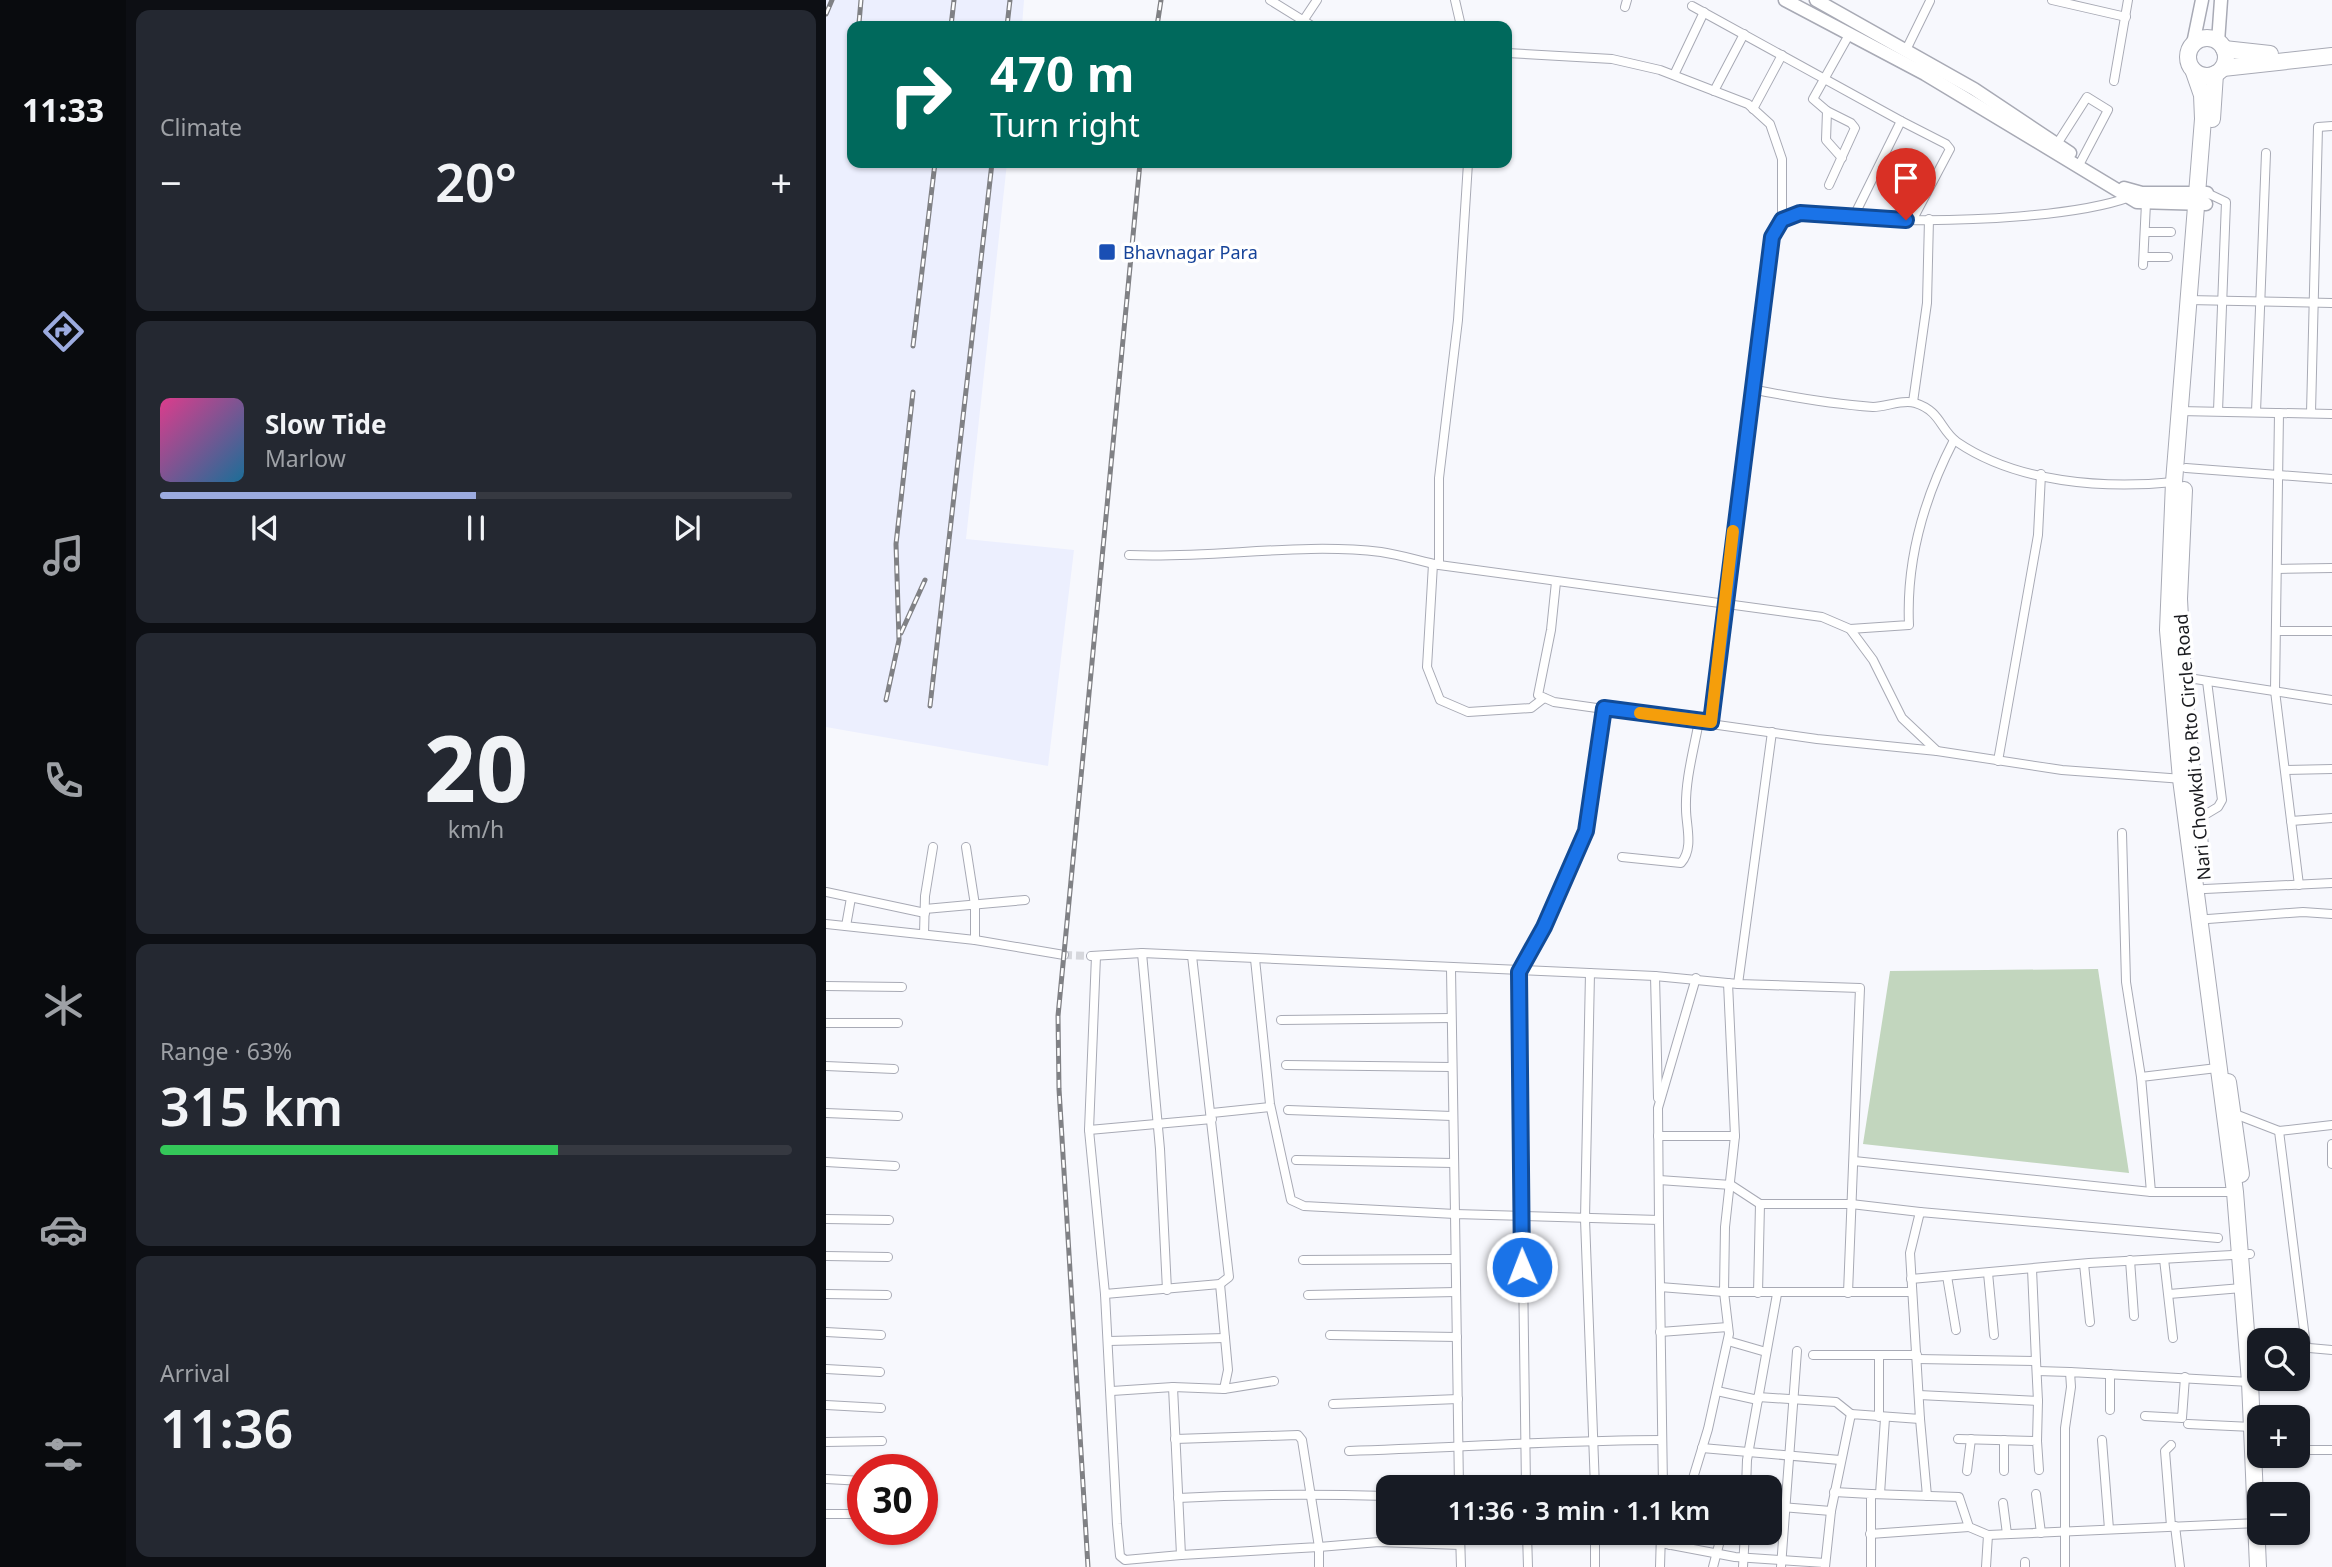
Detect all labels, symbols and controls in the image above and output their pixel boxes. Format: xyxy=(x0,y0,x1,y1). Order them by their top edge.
text: 470 m xyxy=(990,40,1135,106)
icon: right xyxy=(875,49,966,140)
text: 11:33 xyxy=(22,88,104,131)
text: Turn right xyxy=(990,103,1140,146)
text: Climate xyxy=(160,111,242,143)
text: 20° xyxy=(435,146,517,217)
pin xyxy=(1876,148,1936,220)
text: − xyxy=(160,156,182,208)
text: + xyxy=(770,156,792,208)
icon: arrive xyxy=(1887,159,1925,197)
place label: Bhavnagar Para xyxy=(1123,240,1258,264)
marker: Bhavnagar Para xyxy=(1097,242,1117,262)
icon: directions xyxy=(39,307,88,356)
text: Slow Tide xyxy=(265,406,387,442)
text: Marlow xyxy=(265,442,346,474)
icon: previous xyxy=(246,509,284,547)
icon: pause xyxy=(457,509,495,547)
icon: next xyxy=(668,509,706,547)
icon: music xyxy=(39,531,88,580)
street label: Nari Chowkdi to Rto Circle Road xyxy=(2168,613,2216,881)
text: 20 xyxy=(424,705,528,829)
icon: phone xyxy=(39,756,88,805)
text: km/h xyxy=(448,813,504,845)
icon: climate xyxy=(39,981,88,1030)
text: Range · 63% xyxy=(160,1035,292,1067)
text: 315 km xyxy=(160,1070,343,1141)
icon: car xyxy=(39,1205,88,1254)
position arrow xyxy=(1485,1230,1559,1304)
map controls xyxy=(2247,1328,2310,1545)
button: search xyxy=(2247,1328,2310,1391)
text: Arrival xyxy=(160,1357,230,1389)
text: 11:36 xyxy=(160,1392,293,1463)
button: + xyxy=(2247,1405,2310,1468)
icon: filters xyxy=(39,1430,88,1479)
speed limit sign: 30 xyxy=(847,1454,938,1545)
button: − xyxy=(2247,1482,2310,1545)
text: 11:36 · 3 min · 1.1 km xyxy=(1448,1492,1710,1528)

